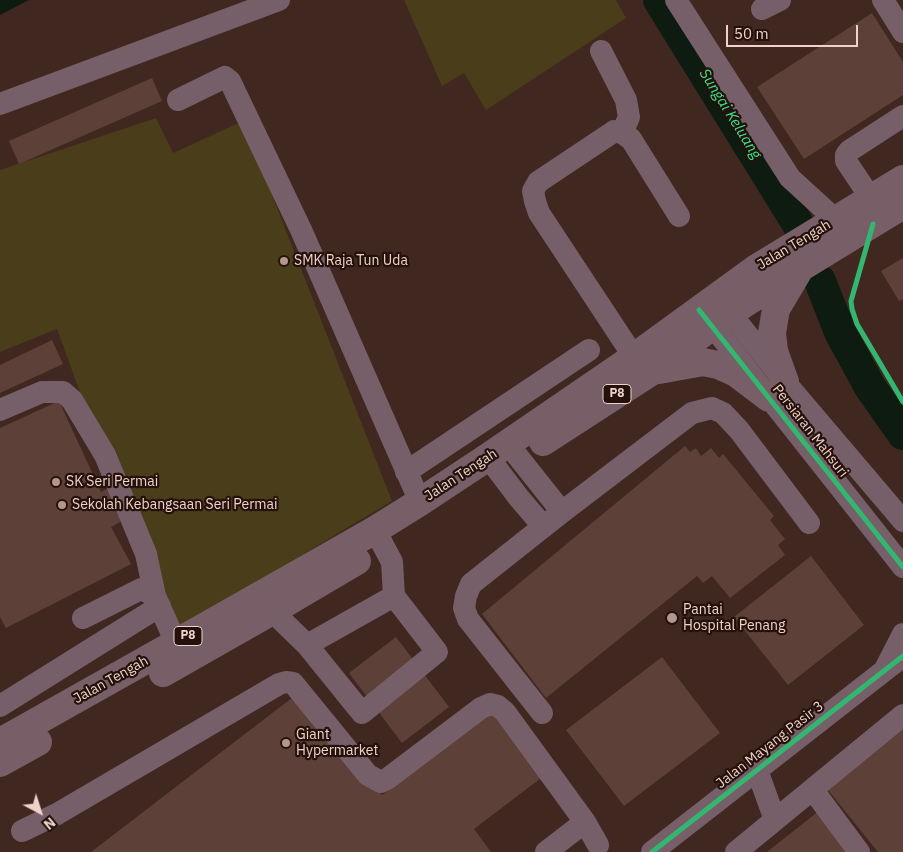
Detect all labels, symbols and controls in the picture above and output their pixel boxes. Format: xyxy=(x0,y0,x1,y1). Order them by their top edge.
scale bar xyxy=(728,15,860,47)
text: 50 m xyxy=(734,24,769,43)
water label: Sungai Keluang xyxy=(695,66,765,162)
street label: Jalan Tengah xyxy=(754,217,834,273)
place label: SMK Raja Tun Uda xyxy=(294,253,408,269)
marker: SMK Raja Tun Uda xyxy=(278,255,290,267)
street label: Persiaran Mahsuri xyxy=(769,381,851,481)
road number: P8 xyxy=(603,384,631,404)
street label: Jalan Tengah xyxy=(422,445,500,505)
place label: SK Seri Permai xyxy=(66,474,158,490)
marker: SK Seri Permai xyxy=(50,476,62,488)
place label: Sekolah Kebangsaan Seri Permai xyxy=(72,497,278,513)
marker: Sekolah Kebangsaan Seri Permai xyxy=(56,499,68,511)
place label: Pantai Hospital Penang xyxy=(683,602,785,634)
marker: Pantai Hospital Penang xyxy=(665,611,679,625)
road number: P8 xyxy=(174,626,202,646)
street label: Jalan Tengah xyxy=(71,653,151,707)
street label: Jalan Mayang Pasir 3 xyxy=(713,698,827,792)
place label: Giant Hypermarket xyxy=(296,727,378,760)
marker: Giant Hypermarket xyxy=(280,737,292,749)
north arrow xyxy=(15,787,65,837)
text: N xyxy=(40,813,59,834)

